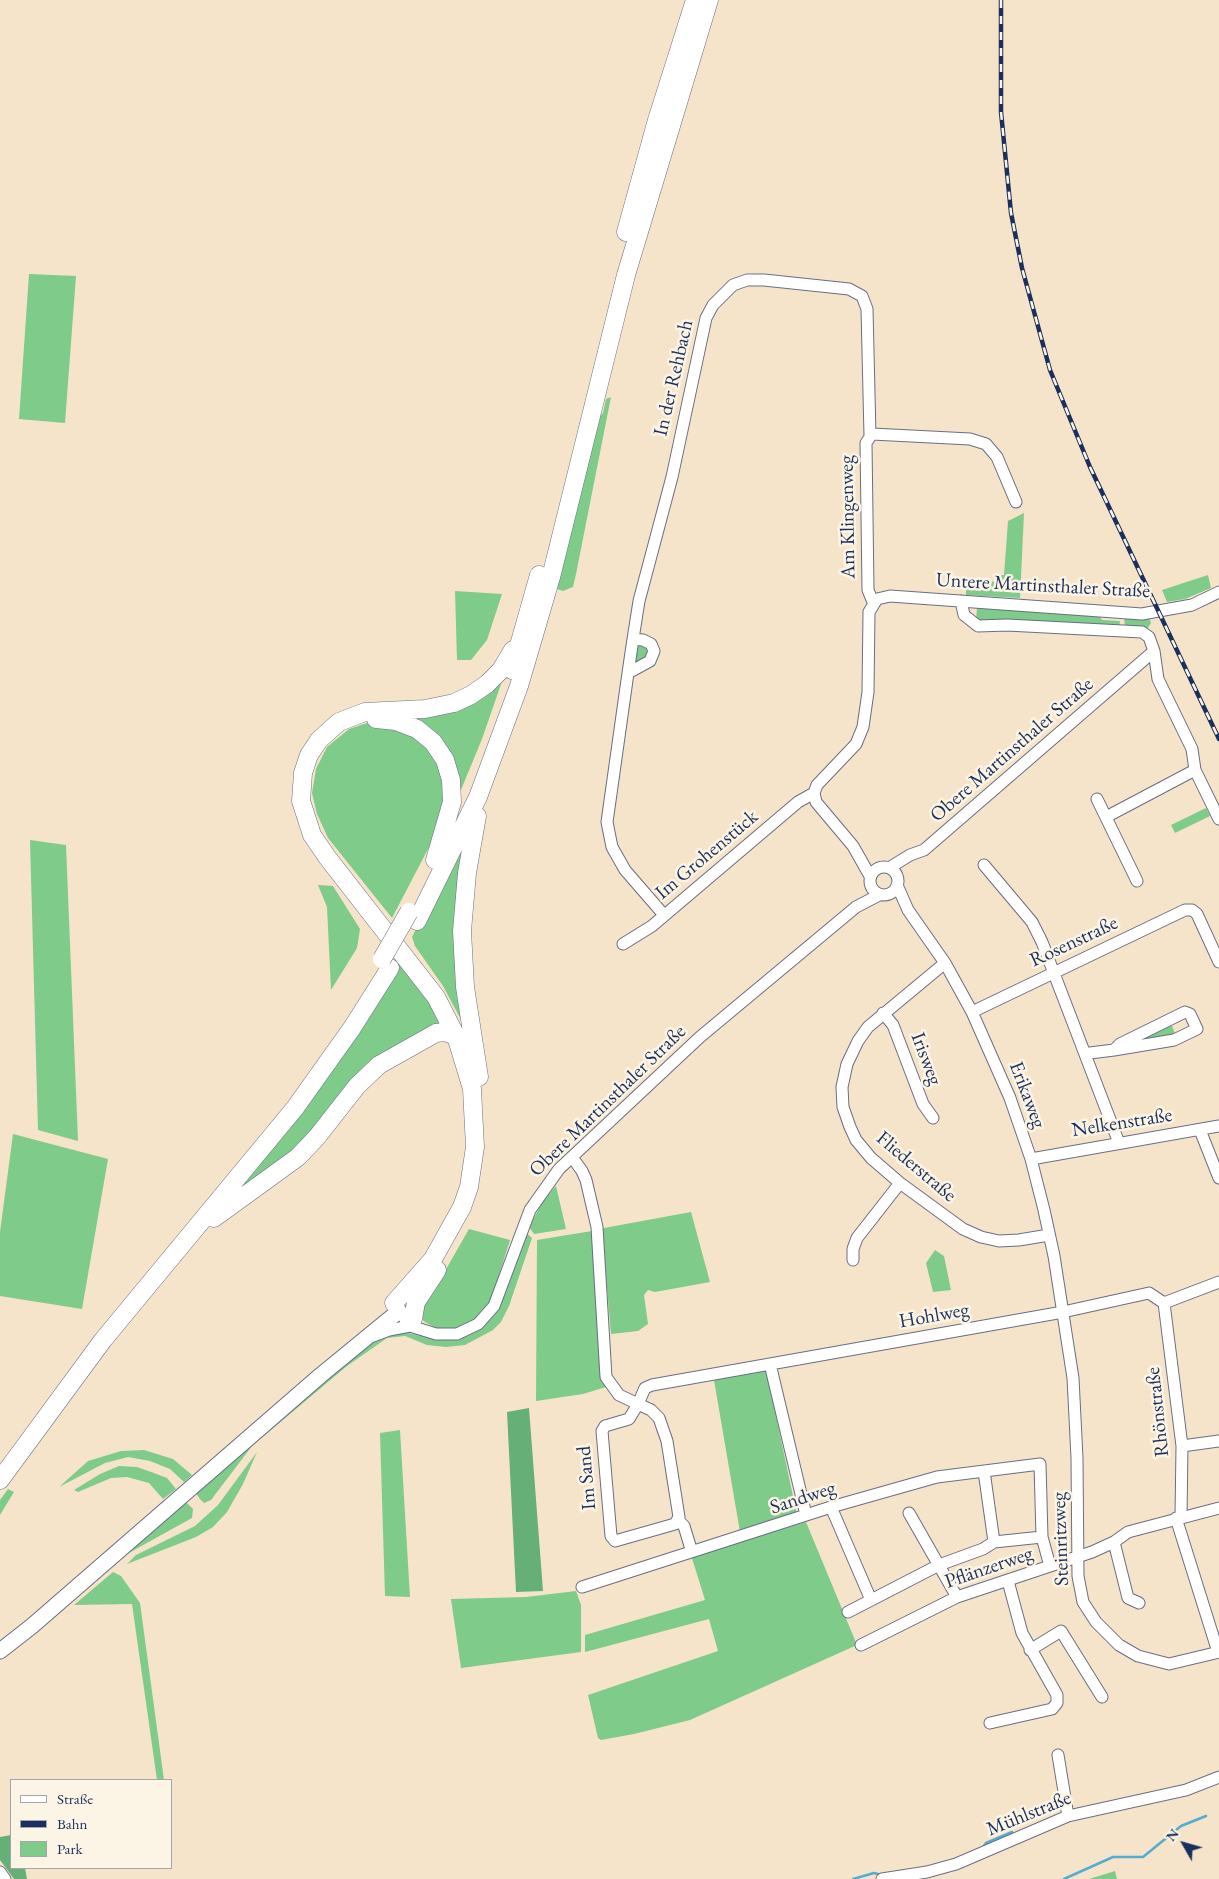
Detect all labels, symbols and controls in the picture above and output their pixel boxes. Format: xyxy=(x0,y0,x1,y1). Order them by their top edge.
street label: In der Rehbach xyxy=(649,318,699,438)
street label: Am Klingenweg xyxy=(835,455,861,579)
street label: Untere Martinsthaler Straße xyxy=(935,568,1151,604)
street label: Obere Martinsthaler Straße xyxy=(926,673,1098,827)
street label: Im Grohenstück xyxy=(651,805,763,905)
street label: Rosenstraße xyxy=(1026,911,1122,973)
street label: Obere Martinsthaler Straße xyxy=(525,1020,691,1182)
street label: Irisweg xyxy=(905,1029,947,1089)
street label: Erikaweg xyxy=(1003,1058,1051,1132)
street label: Nelkenstraße xyxy=(1070,1103,1174,1143)
street label: Fliederstraße xyxy=(871,1126,961,1208)
street label: Hohlweg xyxy=(897,1298,971,1334)
street label: Rhönstraße xyxy=(1141,1366,1175,1458)
street label: Im Sand xyxy=(572,1445,602,1511)
street label: Sandweg xyxy=(767,1476,839,1520)
street label: Steinritzweg xyxy=(1047,1492,1075,1586)
street label: Pflänzerweg xyxy=(942,1542,1036,1594)
legend xyxy=(10,1779,172,1869)
street label: Mühlstraße xyxy=(983,1786,1075,1842)
text: Straße xyxy=(57,1789,93,1808)
text: Bahn xyxy=(57,1814,87,1833)
north arrow xyxy=(1159,1819,1209,1869)
text: N xyxy=(1162,1825,1183,1845)
text: Park xyxy=(57,1839,83,1858)

